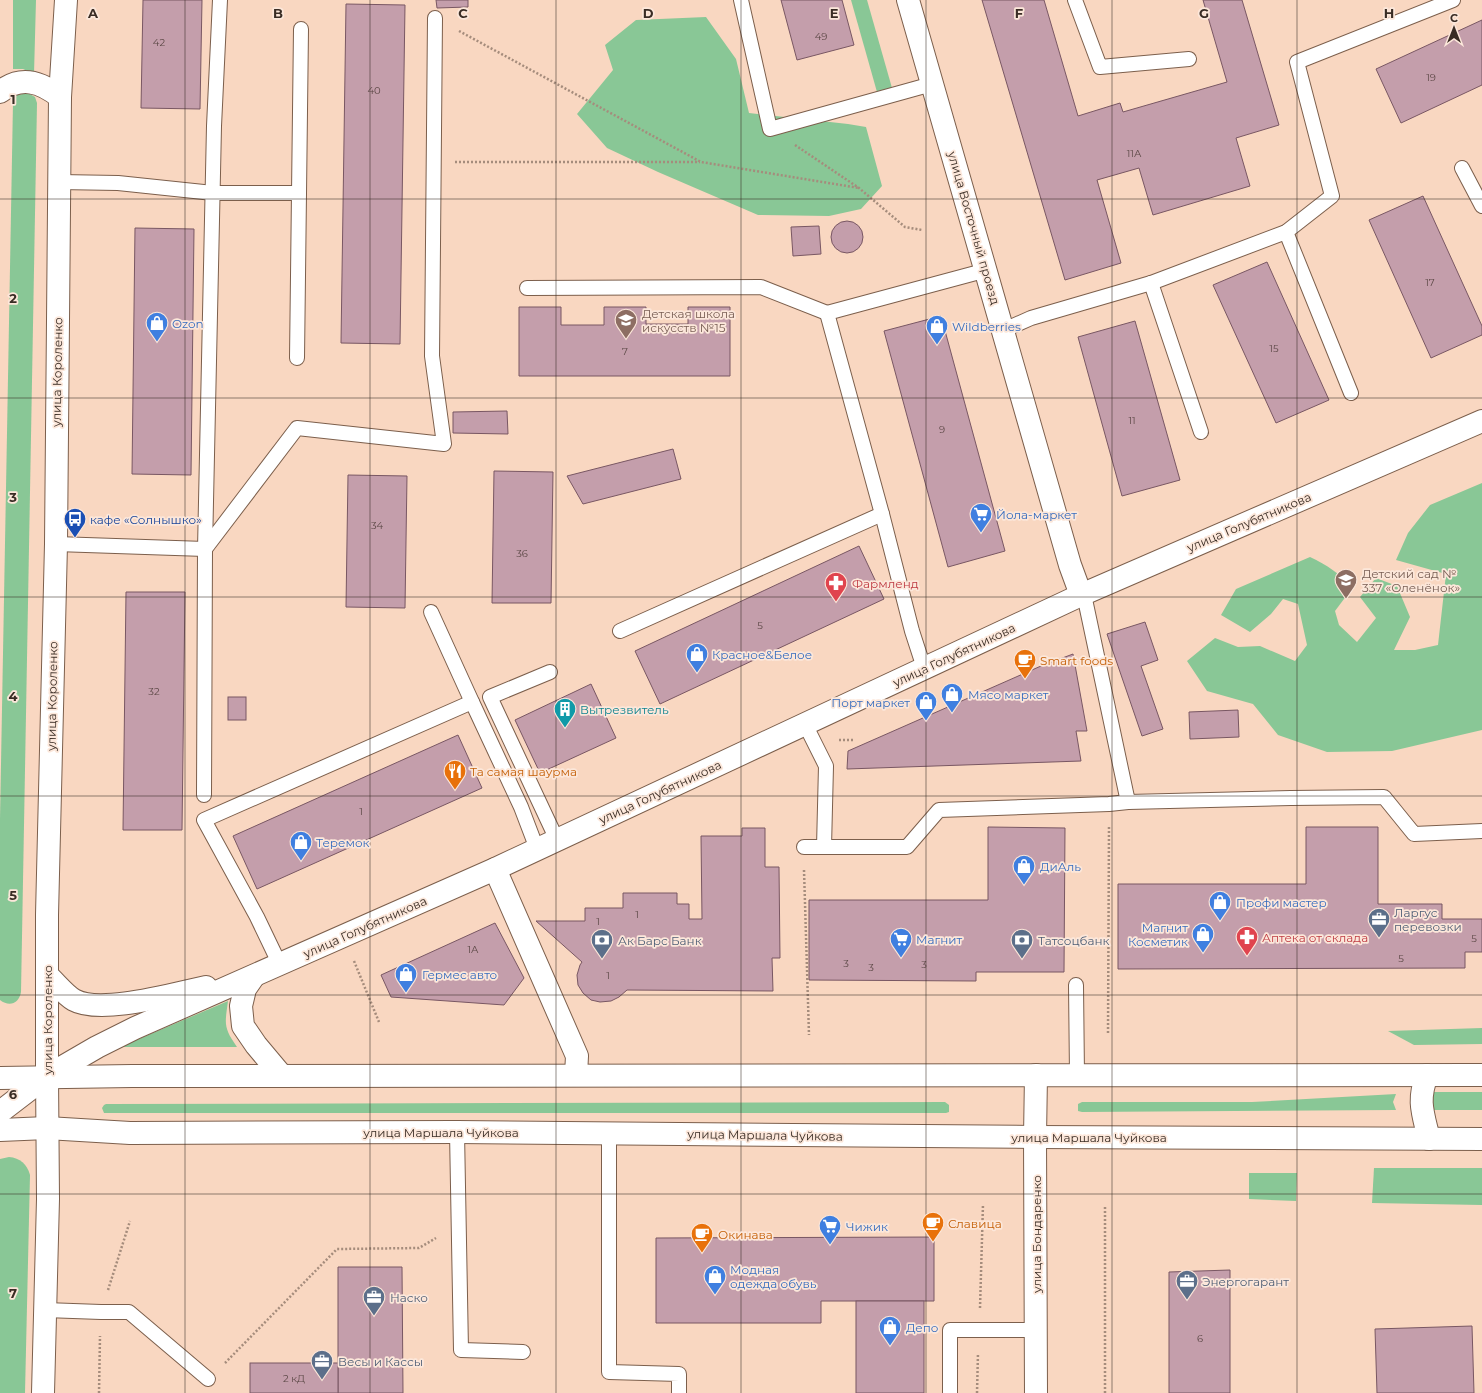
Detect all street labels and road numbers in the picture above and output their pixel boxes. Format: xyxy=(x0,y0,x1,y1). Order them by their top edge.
street label: улица Восточный проезд xyxy=(945,149,1003,306)
street label: улица Короленко xyxy=(49,317,65,428)
street label: улица Голубятникова xyxy=(1184,489,1313,555)
street label: улица Голубятникова xyxy=(889,620,1018,690)
street label: улица Короленко xyxy=(44,641,60,752)
street label: улица Голубятникова xyxy=(595,757,724,827)
street label: улица Голубятникова xyxy=(300,893,429,961)
street label: улица Короленко xyxy=(40,965,55,1076)
street label: улица Маршала Чуйкова xyxy=(362,1125,519,1140)
street label: улица Маршала Чуйкова xyxy=(686,1126,843,1144)
street label: улица Маршала Чуйкова xyxy=(1010,1130,1167,1145)
street label: улица Бондаренко xyxy=(1029,1175,1044,1294)

